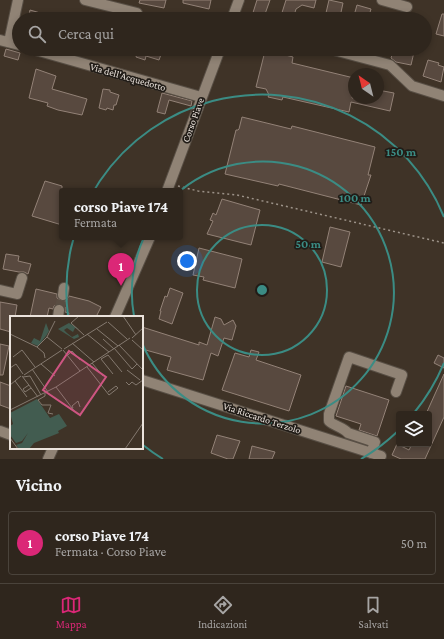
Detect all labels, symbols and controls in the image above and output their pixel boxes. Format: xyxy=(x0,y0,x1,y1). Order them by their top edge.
search box xyxy=(12,12,432,56)
icon: search xyxy=(26,23,48,45)
text: Cerca qui xyxy=(58,26,114,42)
street label: Via dell'Acquedotto xyxy=(89,61,167,93)
north arrow xyxy=(348,68,384,104)
street label: Corso Piave xyxy=(180,96,206,144)
text: 150 m xyxy=(386,145,417,159)
popup xyxy=(59,188,183,240)
text: 100 m xyxy=(339,191,372,205)
text: corso Piave 174 xyxy=(74,199,168,215)
text: Fermata xyxy=(74,215,117,230)
text: 50 m xyxy=(295,237,322,251)
your location xyxy=(177,251,197,271)
pin: 1 xyxy=(108,253,134,286)
centre of rings xyxy=(255,283,269,297)
inset map xyxy=(10,316,143,449)
street label: Via Riccardo Terzolo xyxy=(222,400,302,436)
map controls xyxy=(396,411,432,447)
button: layers xyxy=(396,411,432,447)
text: Vicino xyxy=(16,476,62,495)
text: corso Piave 174 xyxy=(55,528,149,544)
text: 1 xyxy=(28,536,32,551)
text: 50 m xyxy=(401,536,427,551)
text: Fermata · Corso Piave xyxy=(55,544,166,559)
tab: Mappa xyxy=(56,594,87,630)
tab: Indicazioni xyxy=(198,594,247,630)
tab: Salvati xyxy=(359,594,388,630)

